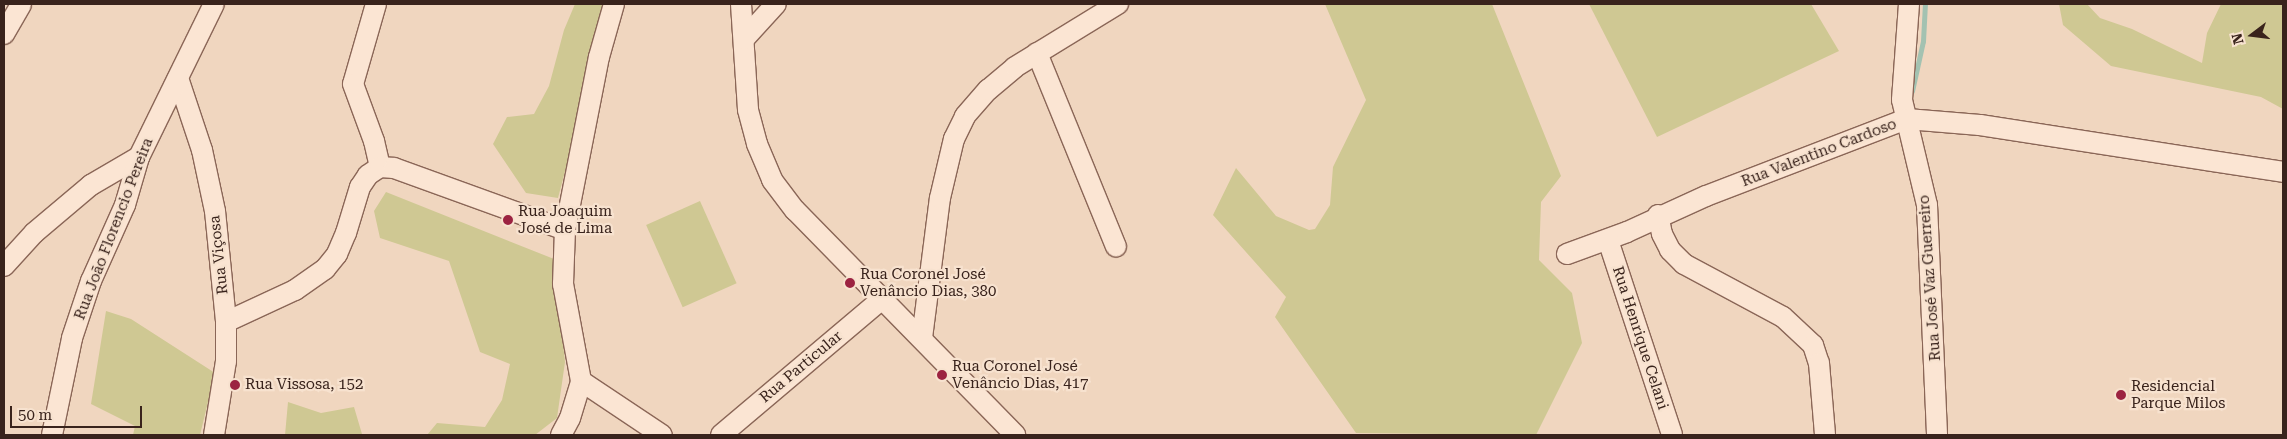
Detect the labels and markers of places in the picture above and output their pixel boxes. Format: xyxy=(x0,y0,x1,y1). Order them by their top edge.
place label: Rua Joaquim José de Lima xyxy=(518,202,612,237)
marker: Rua Joaquim José de Lima xyxy=(502,214,514,226)
place label: Rua Coronel José Venâncio Dias, 380 xyxy=(860,265,996,300)
marker: Rua Coronel José Venâncio Dias, 380 xyxy=(844,277,856,289)
place label: Rua Coronel José Venâncio Dias, 417 xyxy=(952,357,1088,392)
marker: Rua Coronel José Venâncio Dias, 417 xyxy=(936,369,948,381)
place label: Rua Vissosa, 152 xyxy=(245,376,363,394)
place label: Residencial Parque Milos xyxy=(2131,377,2225,412)
marker: Rua Vissosa, 152 xyxy=(229,379,241,391)
marker: Residencial Parque Milos xyxy=(2115,389,2127,401)

